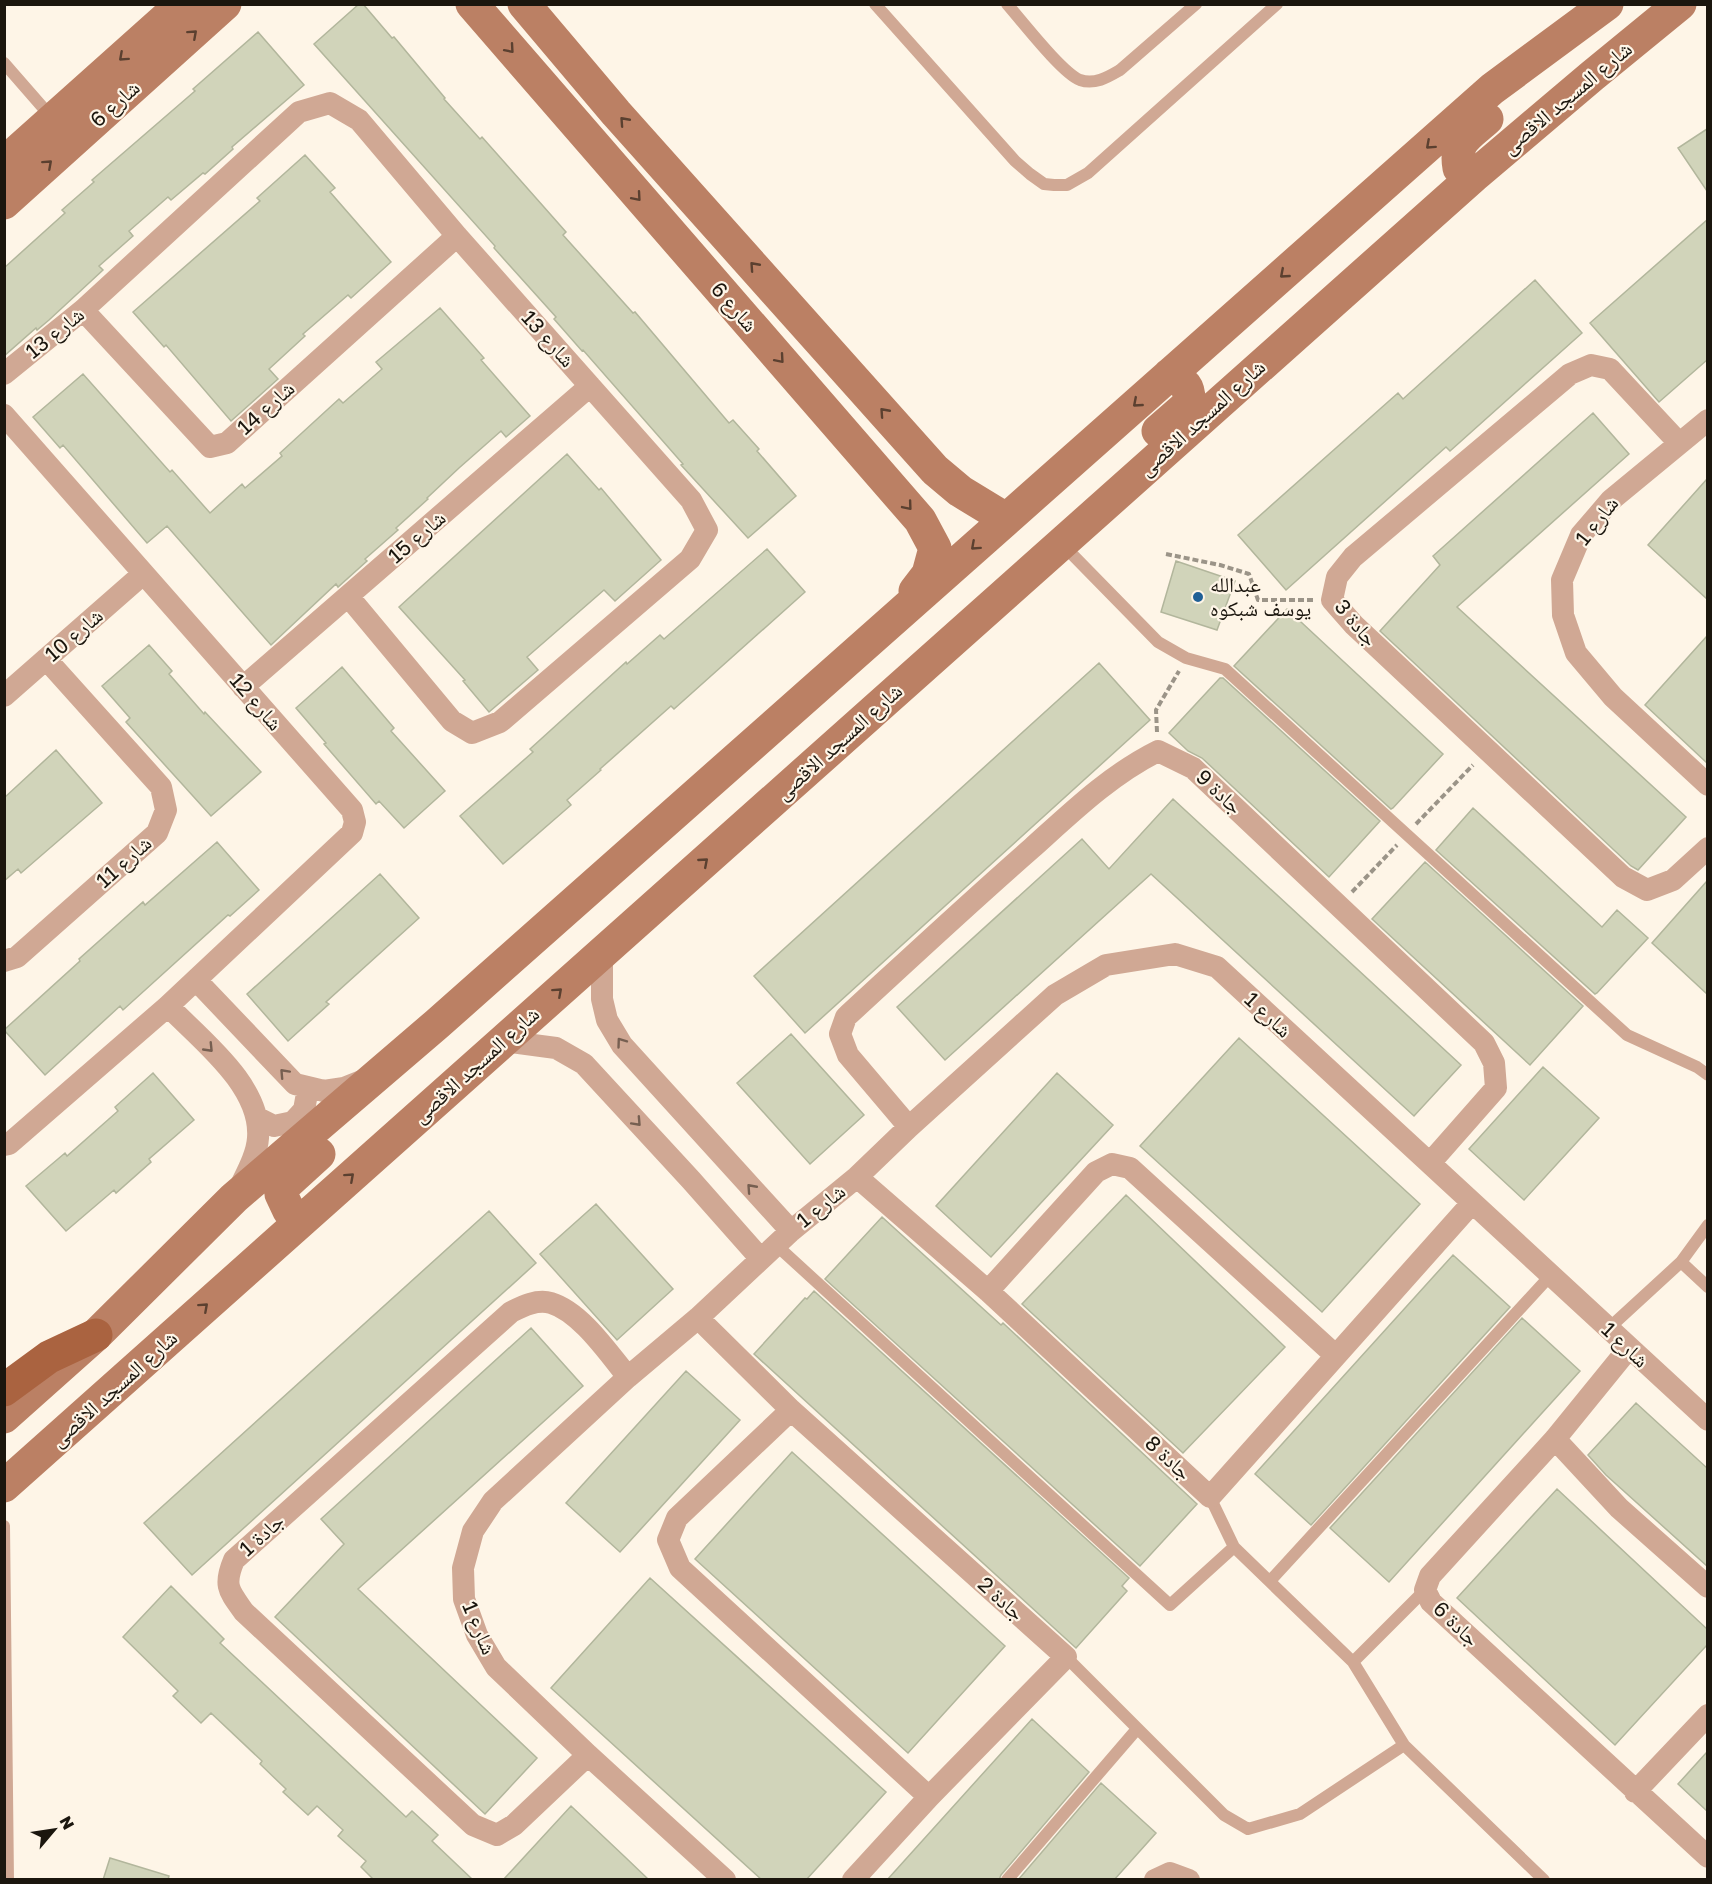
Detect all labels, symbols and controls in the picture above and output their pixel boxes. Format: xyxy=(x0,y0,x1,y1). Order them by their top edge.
one-way arrow xyxy=(186,30,197,41)
street label: شارع المسجد الاقصى xyxy=(1496,35,1637,160)
one-way arrow xyxy=(502,42,513,53)
one-way arrow xyxy=(119,50,130,61)
street label: شارع 6 xyxy=(84,74,145,133)
one-way arrow xyxy=(620,117,631,128)
one-way arrow xyxy=(1426,138,1437,149)
one-way arrow xyxy=(41,160,52,171)
one-way arrow xyxy=(630,190,641,200)
one-way arrow xyxy=(750,263,761,273)
one-way arrow xyxy=(1280,267,1291,278)
street label: شارع 6 xyxy=(705,276,764,337)
street label: شارع 13 xyxy=(20,301,89,364)
street label: شارع 13 xyxy=(516,304,581,373)
one-way arrow xyxy=(773,352,784,363)
street label: شارع المسجد الاقصى xyxy=(1132,353,1271,482)
street label: شارع 14 xyxy=(231,375,300,440)
one-way arrow xyxy=(1134,396,1144,407)
one-way arrow xyxy=(880,408,891,419)
street label: شارع 1 xyxy=(1569,491,1624,551)
one-way arrow xyxy=(900,499,911,510)
street label: شارع 15 xyxy=(382,504,451,569)
one-way arrow xyxy=(972,539,982,550)
place label: عبدالله يوسف شبكوه xyxy=(1210,571,1311,621)
marker: عبدالله يوسف شبكوه xyxy=(1191,590,1205,604)
street label: جادة 3 xyxy=(1330,594,1384,651)
street label: شارع 10 xyxy=(39,602,108,667)
street label: شارع 12 xyxy=(224,667,289,736)
street label: شارع المسجد الاقصى xyxy=(769,677,908,806)
street label: جادة 9 xyxy=(1191,763,1248,819)
street label: شارع 11 xyxy=(90,830,157,894)
one-way arrow xyxy=(697,858,708,869)
street label: شارع 1 xyxy=(1239,986,1298,1043)
one-way arrow xyxy=(551,988,562,999)
street label: شارع المسجد الاقصى xyxy=(406,1000,545,1129)
one-way arrow xyxy=(617,1038,628,1049)
one-way arrow xyxy=(202,1041,213,1051)
one-way arrow xyxy=(280,1069,291,1080)
one-way arrow xyxy=(630,1115,641,1126)
one-way arrow xyxy=(343,1173,354,1184)
street label: شارع 1 xyxy=(791,1178,851,1234)
one-way arrow xyxy=(747,1184,758,1195)
one-way arrow xyxy=(198,1303,208,1314)
street label: شارع 1 xyxy=(1596,1316,1655,1373)
street label: شارع المسجد الاقصى xyxy=(44,1324,183,1453)
street label: جادة 8 xyxy=(1140,1429,1197,1485)
street label: جادة 1 xyxy=(234,1507,289,1561)
street label: جادة 2 xyxy=(973,1571,1030,1626)
street label: جادة 6 xyxy=(1428,1595,1485,1651)
street label: شارع 1 xyxy=(456,1597,503,1659)
north arrow xyxy=(24,1800,84,1860)
text: N xyxy=(55,1813,79,1833)

